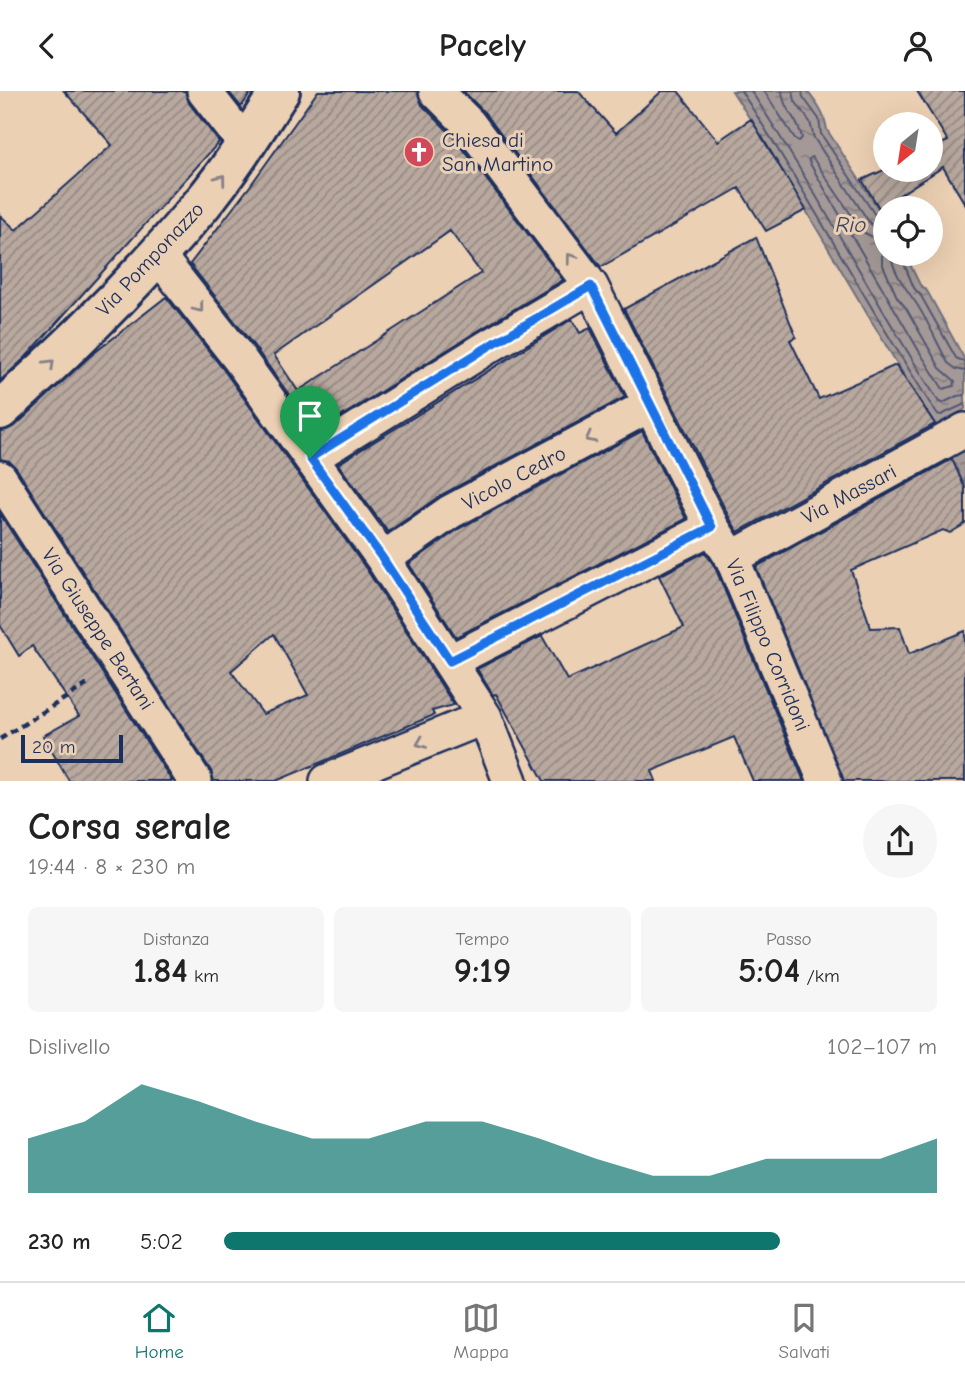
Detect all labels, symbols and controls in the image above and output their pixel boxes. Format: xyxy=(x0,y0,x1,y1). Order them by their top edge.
icon: back xyxy=(28,27,66,65)
text: Pacely xyxy=(439,27,526,64)
icon: person xyxy=(899,27,937,65)
north arrow xyxy=(873,112,943,182)
map controls xyxy=(873,112,943,266)
place label: Chiesa di San Martino xyxy=(442,128,553,176)
church icon: Chiesa di San Martino xyxy=(402,135,436,169)
one-way arrow xyxy=(213,174,225,187)
button: locate xyxy=(873,196,943,266)
street label: Via Pomponazzo xyxy=(91,197,209,321)
water label: Rio xyxy=(835,211,867,238)
one-way arrow xyxy=(566,253,579,266)
one-way arrow xyxy=(191,300,204,313)
one-way arrow xyxy=(42,360,55,372)
pin xyxy=(280,386,340,458)
icon: arrive xyxy=(291,397,329,435)
one-way arrow xyxy=(585,429,597,443)
street label: Vicolo Cedro xyxy=(458,441,570,515)
street label: Via Massari xyxy=(798,459,900,529)
street label: Via Giuseppe Bertani xyxy=(37,544,159,714)
street label: Via Filippo Corridoni xyxy=(721,555,815,735)
scale bar xyxy=(21,731,122,763)
one-way arrow xyxy=(416,734,428,748)
text: 20 m xyxy=(32,736,76,758)
button: share xyxy=(863,804,937,878)
text: Corsa serale xyxy=(28,805,231,849)
text: 19:44 · 8 × 230 m xyxy=(28,853,195,880)
text: Distanza xyxy=(143,928,210,950)
text: Tempo xyxy=(456,928,509,950)
text: Passo xyxy=(766,928,812,950)
text: 1.84 xyxy=(133,950,188,991)
text: 9:19 xyxy=(454,950,511,991)
text: 5:04 xyxy=(738,950,800,991)
text: km xyxy=(188,965,219,987)
text: /km xyxy=(800,965,840,987)
text: Dislivello xyxy=(28,1033,110,1060)
text: 102–107 m xyxy=(827,1033,937,1060)
text: 230 m xyxy=(28,1228,90,1255)
text: 5:02 xyxy=(140,1228,183,1255)
tab: Home xyxy=(135,1299,184,1363)
tab: Mappa xyxy=(453,1299,509,1363)
tab: Salvati xyxy=(779,1299,830,1363)

